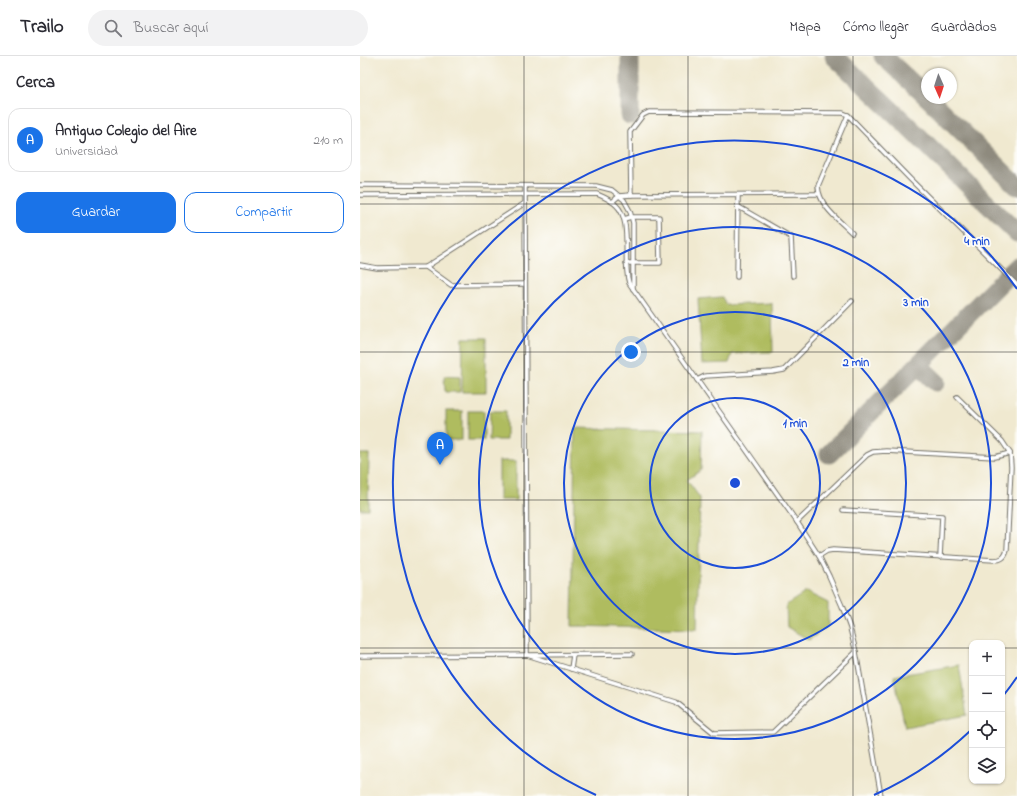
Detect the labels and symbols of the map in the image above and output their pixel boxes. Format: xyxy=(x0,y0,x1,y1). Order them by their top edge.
north arrow xyxy=(921,68,957,104)
text: 4 min xyxy=(963,233,990,251)
text: 3 min xyxy=(902,294,929,312)
your location xyxy=(621,342,641,362)
text: 2 min xyxy=(842,354,869,372)
text: 1 min xyxy=(783,415,807,433)
pin: A xyxy=(427,432,453,465)
centre of rings xyxy=(728,476,742,490)

